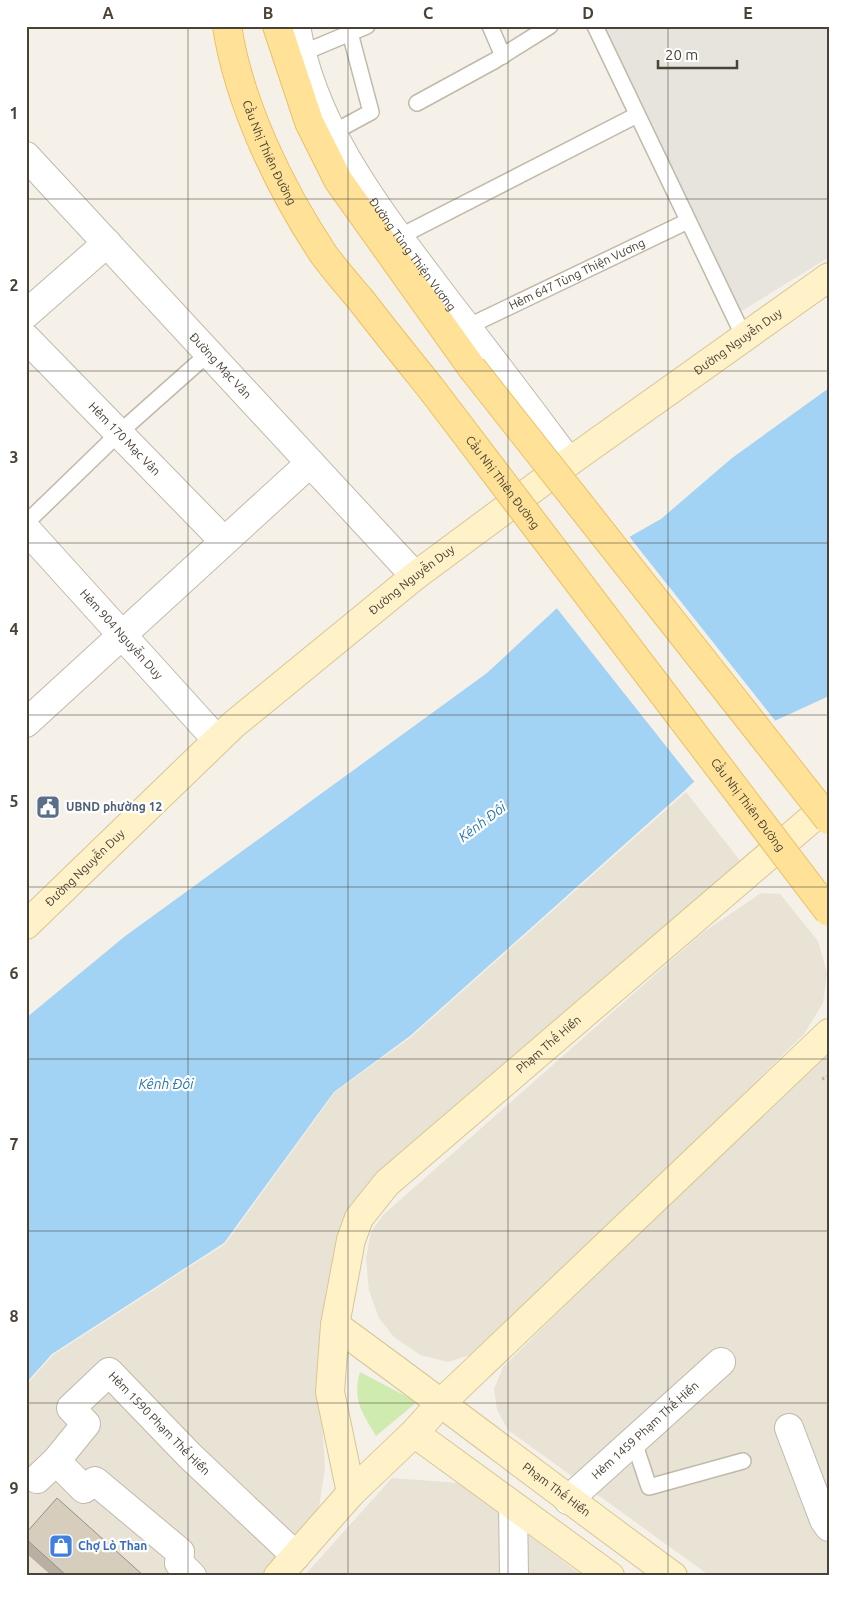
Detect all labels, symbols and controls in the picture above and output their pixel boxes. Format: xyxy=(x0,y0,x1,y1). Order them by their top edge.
text: A xyxy=(102,4,114,22)
text: B xyxy=(263,4,273,22)
text: C xyxy=(423,4,433,22)
text: D xyxy=(582,4,594,22)
text: E xyxy=(743,4,753,22)
scale bar xyxy=(658,38,736,70)
text: 20 m xyxy=(665,46,698,63)
street label: Cầu Nhị Thiên Đường xyxy=(240,98,299,207)
text: 1 xyxy=(9,104,19,122)
street label: Đường Tùng Thiện Vương xyxy=(367,195,459,313)
street label: Hẻm 647 Tùng Thiện Vương xyxy=(507,236,647,312)
text: 2 xyxy=(9,276,19,294)
street label: Đường Nguyễn Duy xyxy=(691,306,784,377)
street label: Đường Mạc Vân xyxy=(187,330,254,401)
street label: Hẻm 170 Mạc Vân xyxy=(86,399,163,478)
street label: Cầu Nhị Thiên Đường xyxy=(463,433,543,531)
text: 3 xyxy=(9,448,19,466)
street label: Đường Nguyễn Duy xyxy=(366,542,457,617)
street label: Hẻm 904 Nguyễn Duy xyxy=(78,586,166,682)
text: 4 xyxy=(9,620,19,638)
street label: Cầu Nhị Thiên Đường xyxy=(709,756,788,854)
text: 5 xyxy=(9,792,19,810)
public building icon: UBND phường 12 xyxy=(35,794,61,820)
water label: Kênh Đôi xyxy=(455,799,509,845)
place label: UBND phường 12 xyxy=(66,800,162,813)
street label: Đường Nguyễn Duy xyxy=(42,826,127,909)
text: 6 xyxy=(9,964,19,982)
street label: Phạm Thế Hiển xyxy=(513,1013,583,1075)
water label: Kênh Đôi xyxy=(138,1076,194,1092)
text: 7 xyxy=(9,1135,19,1153)
text: 8 xyxy=(9,1307,19,1325)
street label: Hẻm 1590 Phạm Thế Hiển xyxy=(106,1369,213,1477)
street label: Hẻm 1459 Phạm Thế Hiển xyxy=(589,1379,701,1481)
street label: Phạm Thế Hiển xyxy=(520,1460,593,1519)
text: 9 xyxy=(9,1479,19,1497)
shop icon: Chợ Lò Than xyxy=(48,1533,74,1559)
place label: Chợ Lò Than xyxy=(78,1539,147,1552)

